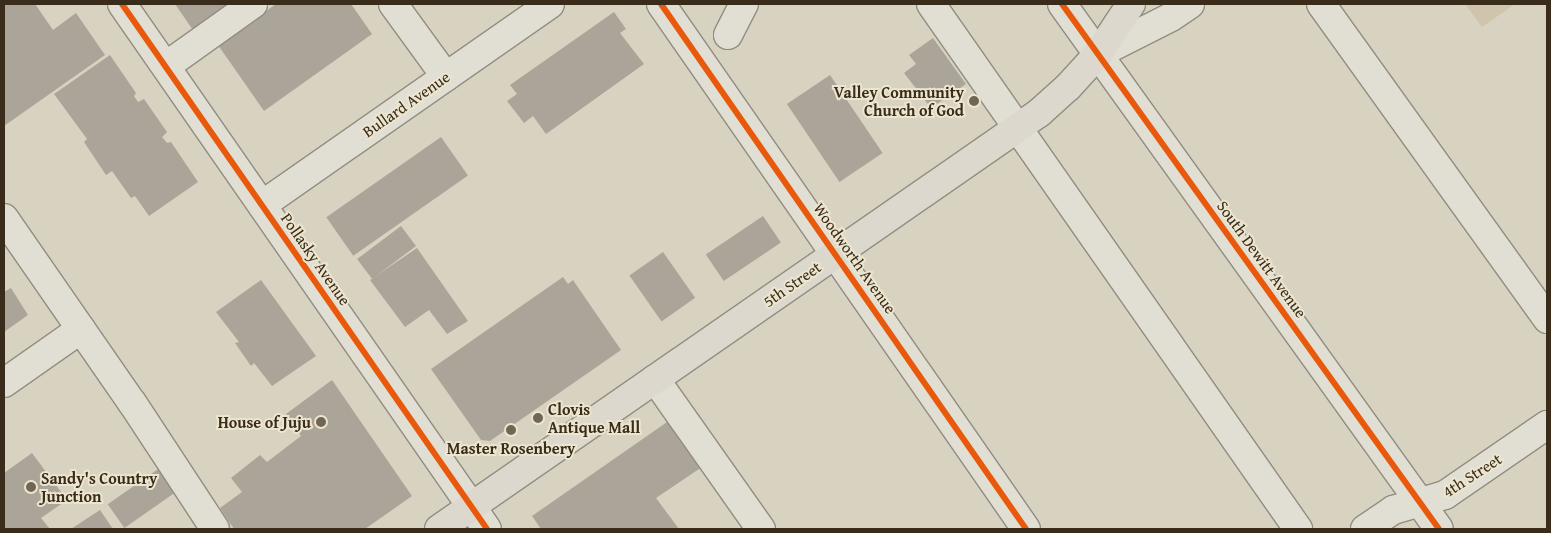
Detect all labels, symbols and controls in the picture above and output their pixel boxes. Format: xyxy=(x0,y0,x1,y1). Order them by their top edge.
street label: Bullard Avenue xyxy=(359,67,453,141)
place label: Valley Community Church of God xyxy=(834,82,964,120)
marker: Valley Community Church of God xyxy=(968,95,980,107)
street label: South Dewitt Avenue xyxy=(1213,197,1311,321)
street label: Woodworth Avenue xyxy=(810,199,900,317)
street label: Pollasky Avenue xyxy=(277,209,355,309)
street label: 5th Street xyxy=(759,257,825,311)
place label: Clovis Antique Mall xyxy=(548,399,640,437)
place label: House of Juju xyxy=(218,412,311,432)
marker: Clovis Antique Mall xyxy=(532,412,544,424)
marker: House of Juju xyxy=(315,416,327,428)
marker: Master Rosenbery xyxy=(505,424,517,436)
place label: Master Rosenbery xyxy=(447,438,575,458)
street label: 4th Street xyxy=(1439,449,1505,501)
place label: Sandy's Country Junction xyxy=(41,468,157,506)
marker: Sandy's Country Junction xyxy=(25,481,37,493)

